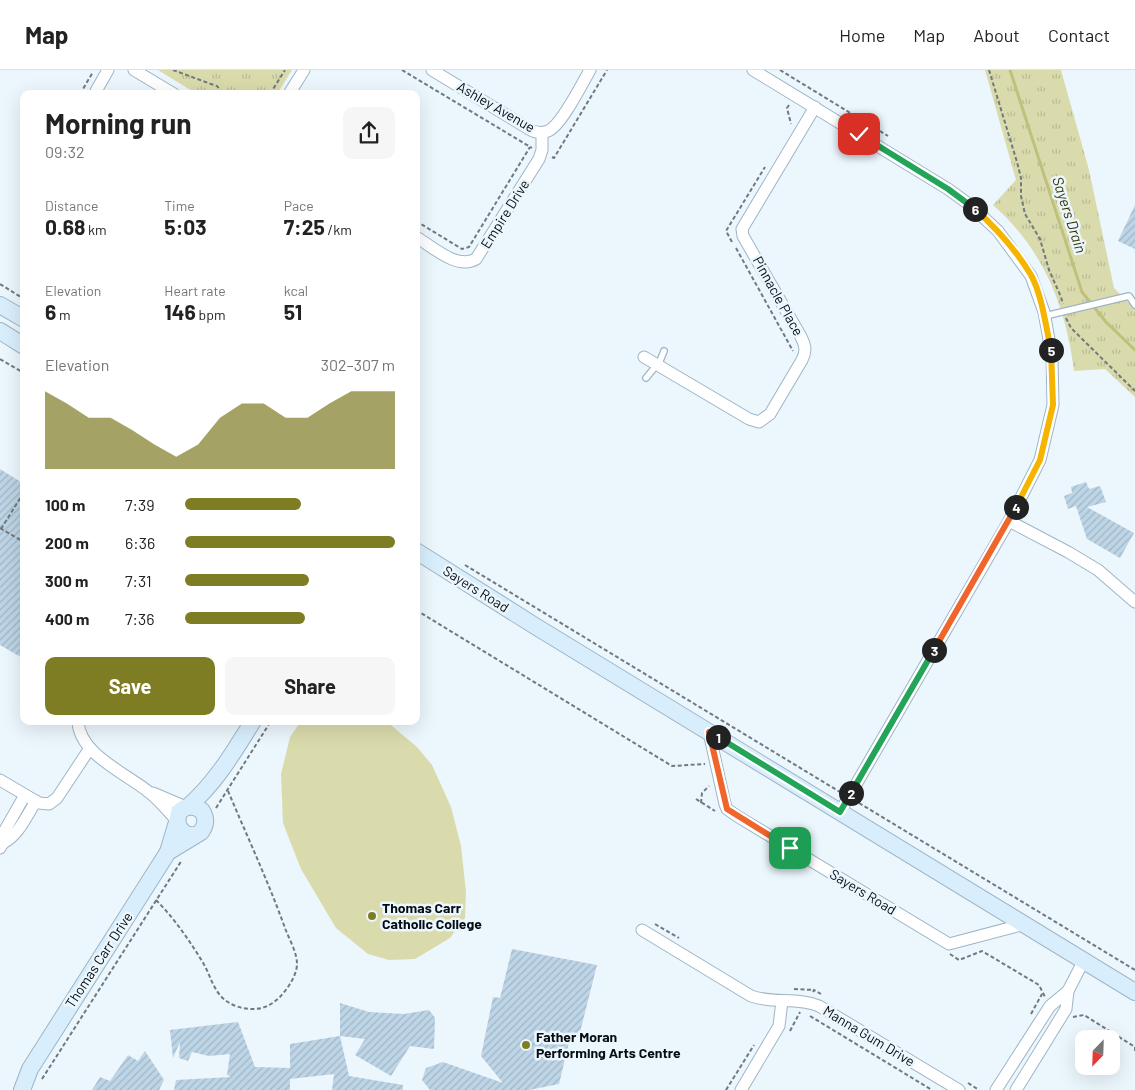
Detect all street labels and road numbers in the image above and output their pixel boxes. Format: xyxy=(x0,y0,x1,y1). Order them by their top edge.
street label: Ashley Avenue xyxy=(454,77,538,136)
street label: Empire Drive xyxy=(477,176,532,251)
street label: Pinnacle Place xyxy=(750,253,807,338)
street label: Sayers Road xyxy=(440,562,512,616)
street label: Sayers Road xyxy=(827,865,900,918)
street label: Thomas Carr Drive xyxy=(61,909,136,1011)
street label: Manna Gum Drive xyxy=(820,1002,918,1070)

